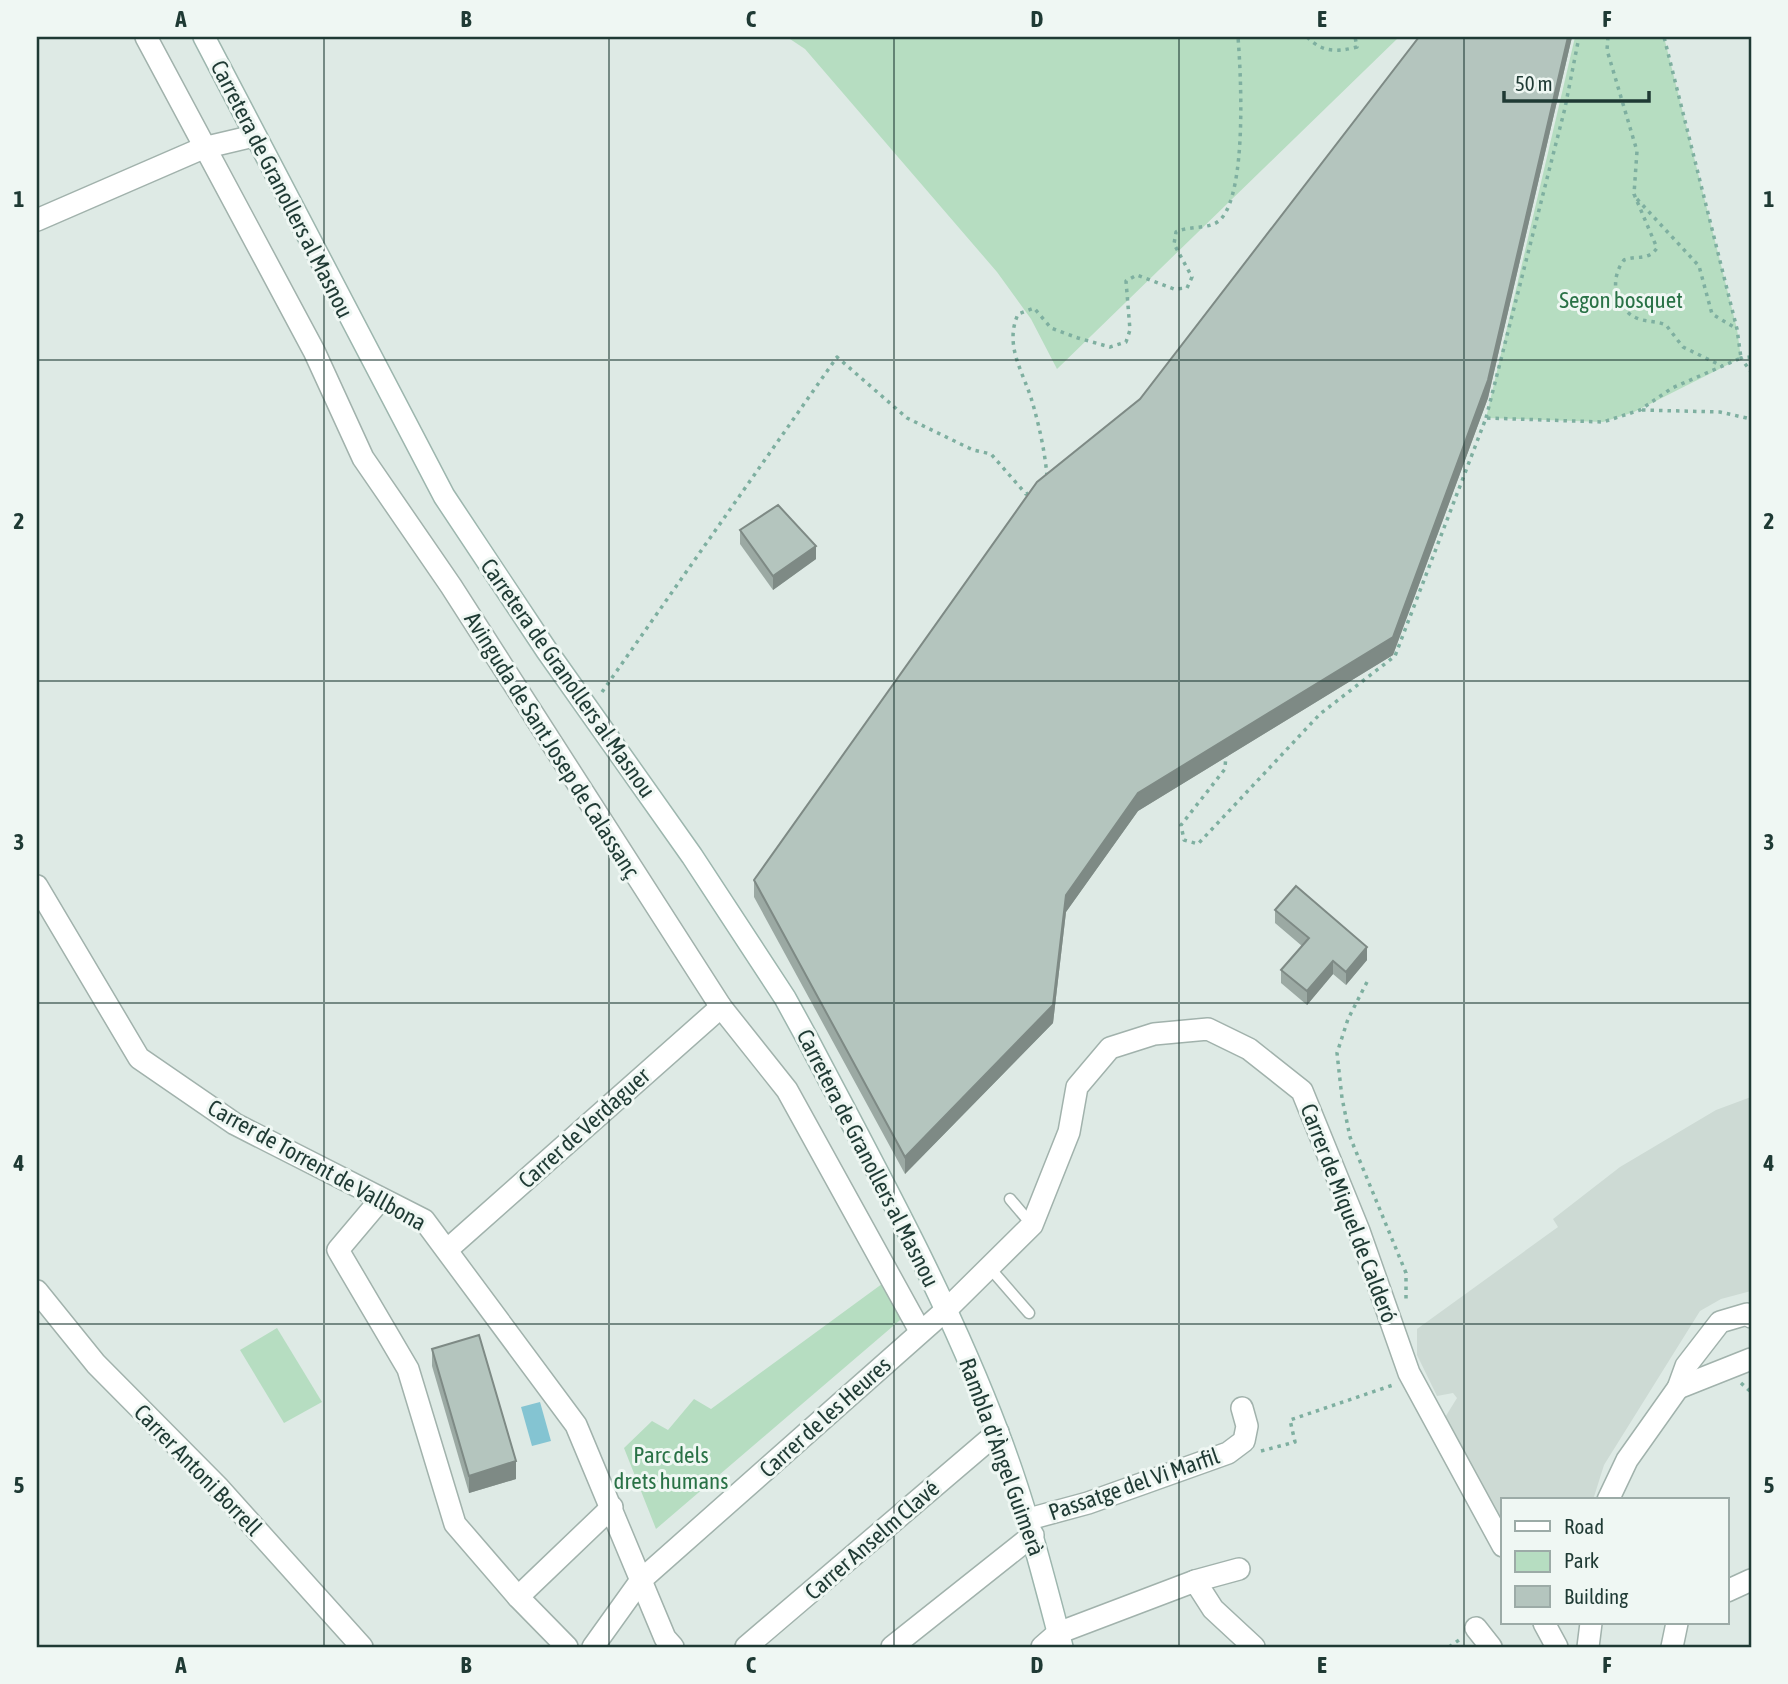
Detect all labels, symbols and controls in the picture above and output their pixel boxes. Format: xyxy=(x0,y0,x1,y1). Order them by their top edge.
text: A xyxy=(174,6,187,32)
text: B xyxy=(461,6,472,32)
text: C xyxy=(746,6,757,32)
text: D xyxy=(1031,6,1044,32)
text: E xyxy=(1317,6,1327,32)
text: F xyxy=(1602,6,1612,32)
street label: Carretera de Granollers al Masnou xyxy=(206,56,358,322)
scale bar xyxy=(1504,60,1650,104)
text: 50 m xyxy=(1515,71,1553,95)
text: 1 xyxy=(14,186,25,212)
text: 1 xyxy=(1764,186,1775,212)
park label: Segon bosquet xyxy=(1559,287,1683,313)
text: 2 xyxy=(14,508,24,534)
text: 2 xyxy=(1764,508,1774,534)
street label: Carretera de Granollers al Masnou xyxy=(475,554,661,802)
street label: Avinguda de Sant Josep de Calassanç xyxy=(459,607,645,883)
text: 3 xyxy=(14,829,24,855)
text: 3 xyxy=(1764,829,1774,855)
street label: Carretera de Granollers al Masnou xyxy=(792,1025,944,1291)
street label: Carrer de Verdaguer xyxy=(513,1062,656,1194)
street label: Carrer de Torrent de Vallbona xyxy=(203,1094,431,1236)
street label: Carrer de Miquel de Calderó xyxy=(1295,1100,1403,1326)
text: 4 xyxy=(13,1150,25,1176)
text: 4 xyxy=(1763,1150,1775,1176)
street label: Carrer de les Heures xyxy=(754,1351,896,1483)
street label: Rambla d'Àngel Guimerà xyxy=(954,1355,1050,1559)
street label: Carrer Antoni Borrell xyxy=(129,1399,267,1541)
park label: Parc dels drets humans xyxy=(614,1442,728,1494)
street label: Passatge del Vi Marfil xyxy=(1045,1443,1223,1525)
text: 5 xyxy=(14,1472,25,1498)
text: 5 xyxy=(1764,1472,1775,1498)
street label: Carrer Anselm Clavé xyxy=(800,1475,944,1605)
legend xyxy=(1501,1498,1728,1624)
text: Road xyxy=(1564,1514,1604,1538)
text: Park xyxy=(1564,1548,1599,1572)
text: Building xyxy=(1564,1584,1628,1608)
text: A xyxy=(174,1652,187,1678)
text: B xyxy=(461,1652,472,1678)
text: C xyxy=(746,1652,757,1678)
text: D xyxy=(1031,1652,1044,1678)
text: E xyxy=(1317,1652,1327,1678)
text: F xyxy=(1602,1652,1612,1678)

